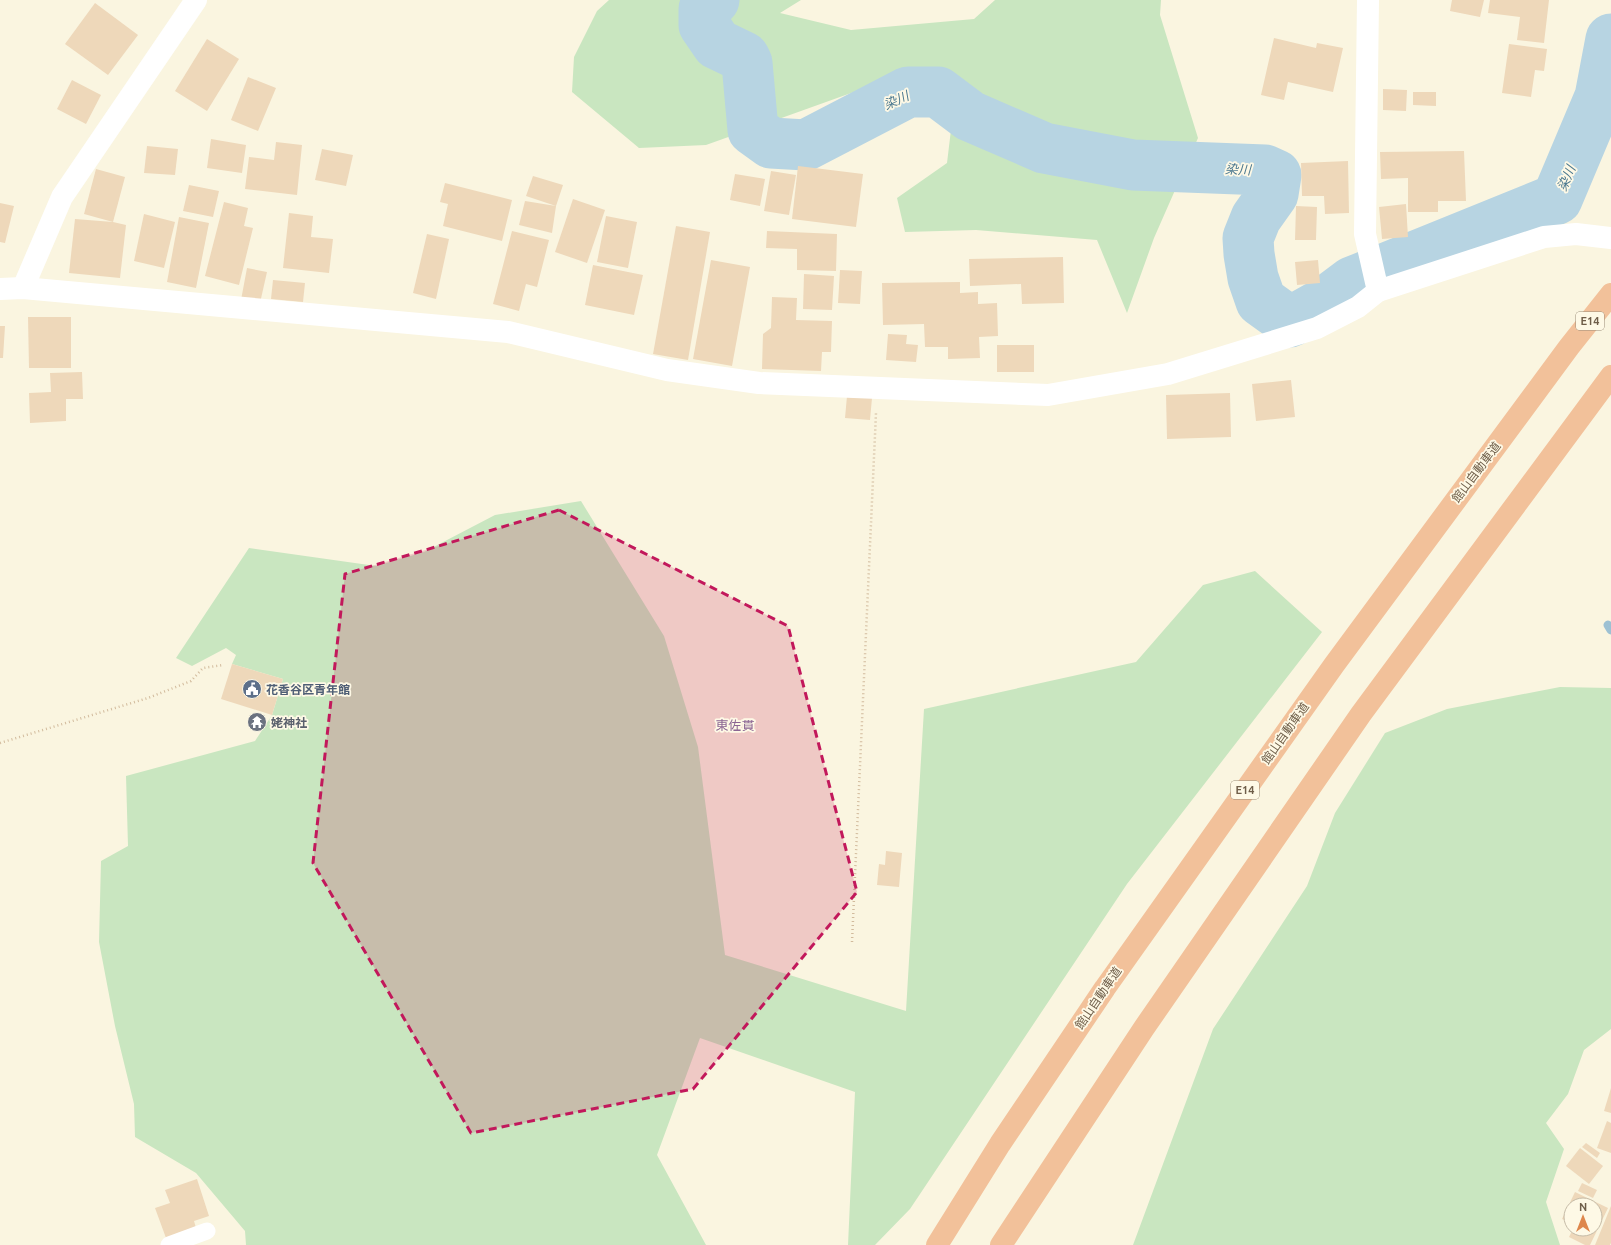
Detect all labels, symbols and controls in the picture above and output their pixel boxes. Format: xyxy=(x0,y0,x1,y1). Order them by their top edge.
water label: 染川 xyxy=(881,88,913,112)
water label: 染川 xyxy=(1554,161,1578,193)
water label: 染川 xyxy=(1225,162,1253,177)
road number: E14 xyxy=(1576,312,1604,330)
street label: 館山自動車道 xyxy=(1449,439,1503,505)
public building icon: 花香谷区青年館 xyxy=(241,678,263,700)
place label: 花香谷区青年館 xyxy=(266,683,350,696)
street label: 館山自動車道 xyxy=(1259,700,1311,766)
temple icon: 姥神社 xyxy=(246,711,268,733)
place label: 姥神社 xyxy=(271,716,307,729)
district label: 東佐貫 xyxy=(715,718,755,732)
road number: E14 xyxy=(1231,781,1259,799)
street label: 館山自動車道 xyxy=(1072,965,1124,1031)
north arrow xyxy=(1563,1197,1603,1237)
text: N xyxy=(1579,1201,1587,1213)

